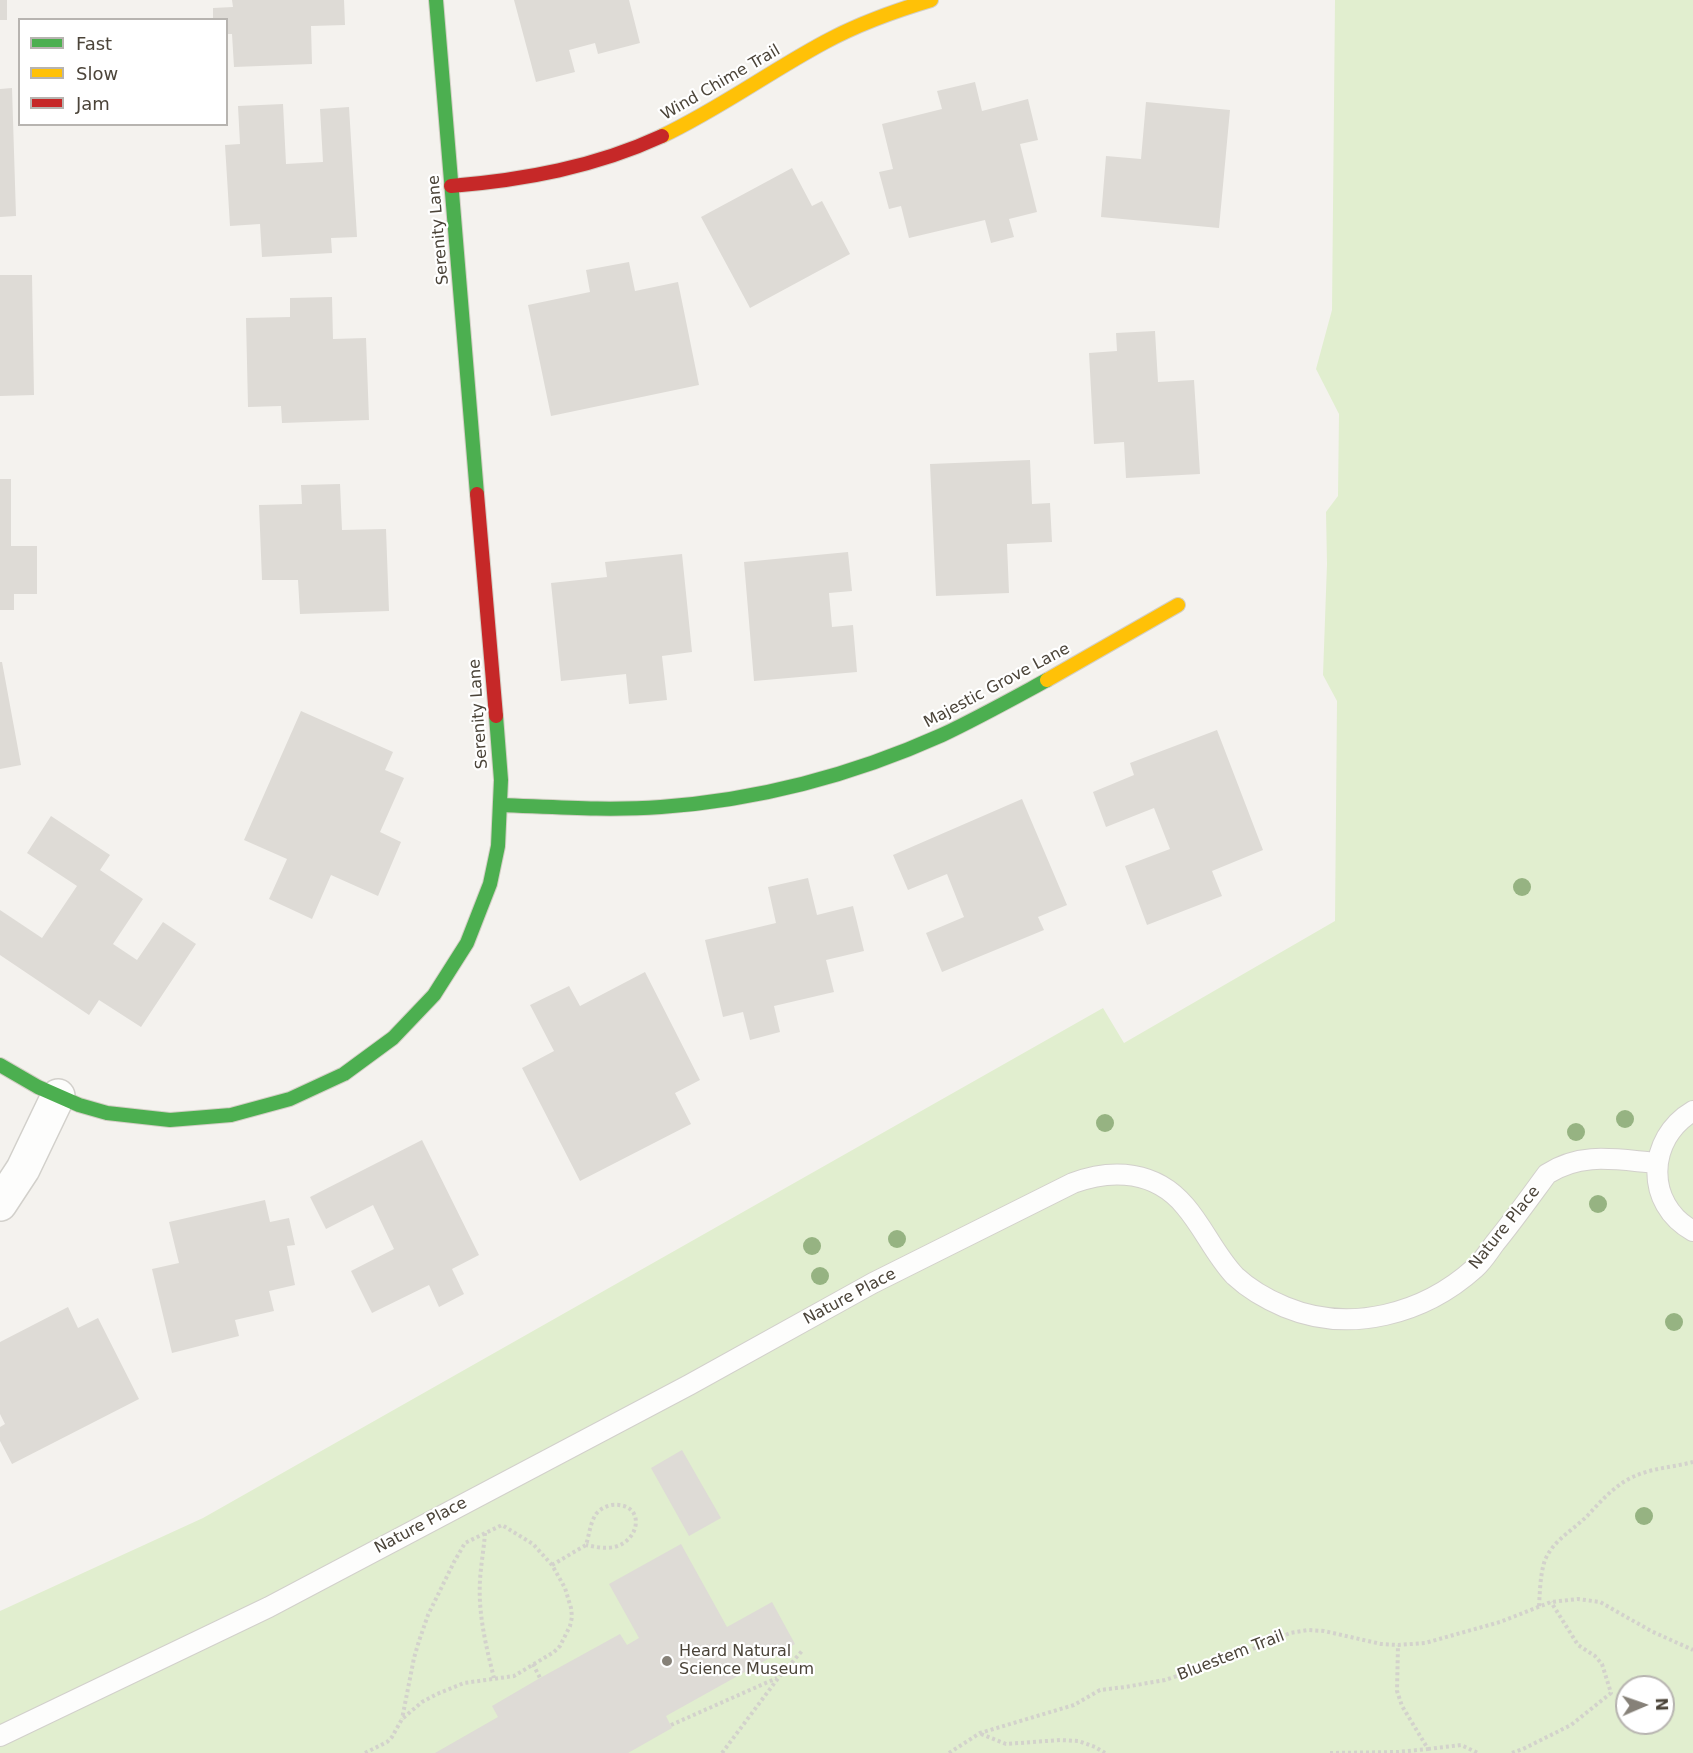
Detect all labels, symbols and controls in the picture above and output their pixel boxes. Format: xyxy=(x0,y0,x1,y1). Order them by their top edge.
legend xyxy=(18,18,228,126)
text: Fast xyxy=(76,33,112,54)
street label: Wind Chime Trail xyxy=(658,41,784,125)
text: Slow xyxy=(76,63,118,84)
text: Jam xyxy=(76,93,110,114)
street label: Serenity Lane xyxy=(425,174,453,286)
street label: Majestic Grove Lane xyxy=(921,639,1073,733)
street label: Serenity Lane xyxy=(466,658,492,770)
street label: Nature Place xyxy=(1465,1182,1545,1274)
street label: Nature Place xyxy=(801,1265,899,1329)
street label: Nature Place xyxy=(372,1494,470,1558)
street label: Bluestem Trail xyxy=(1175,1627,1287,1685)
place label: Heard Natural Science Museum xyxy=(679,1642,814,1680)
marker: Heard Natural Science Museum xyxy=(660,1654,674,1668)
north arrow xyxy=(1615,1675,1675,1735)
text: N xyxy=(1652,1697,1671,1711)

